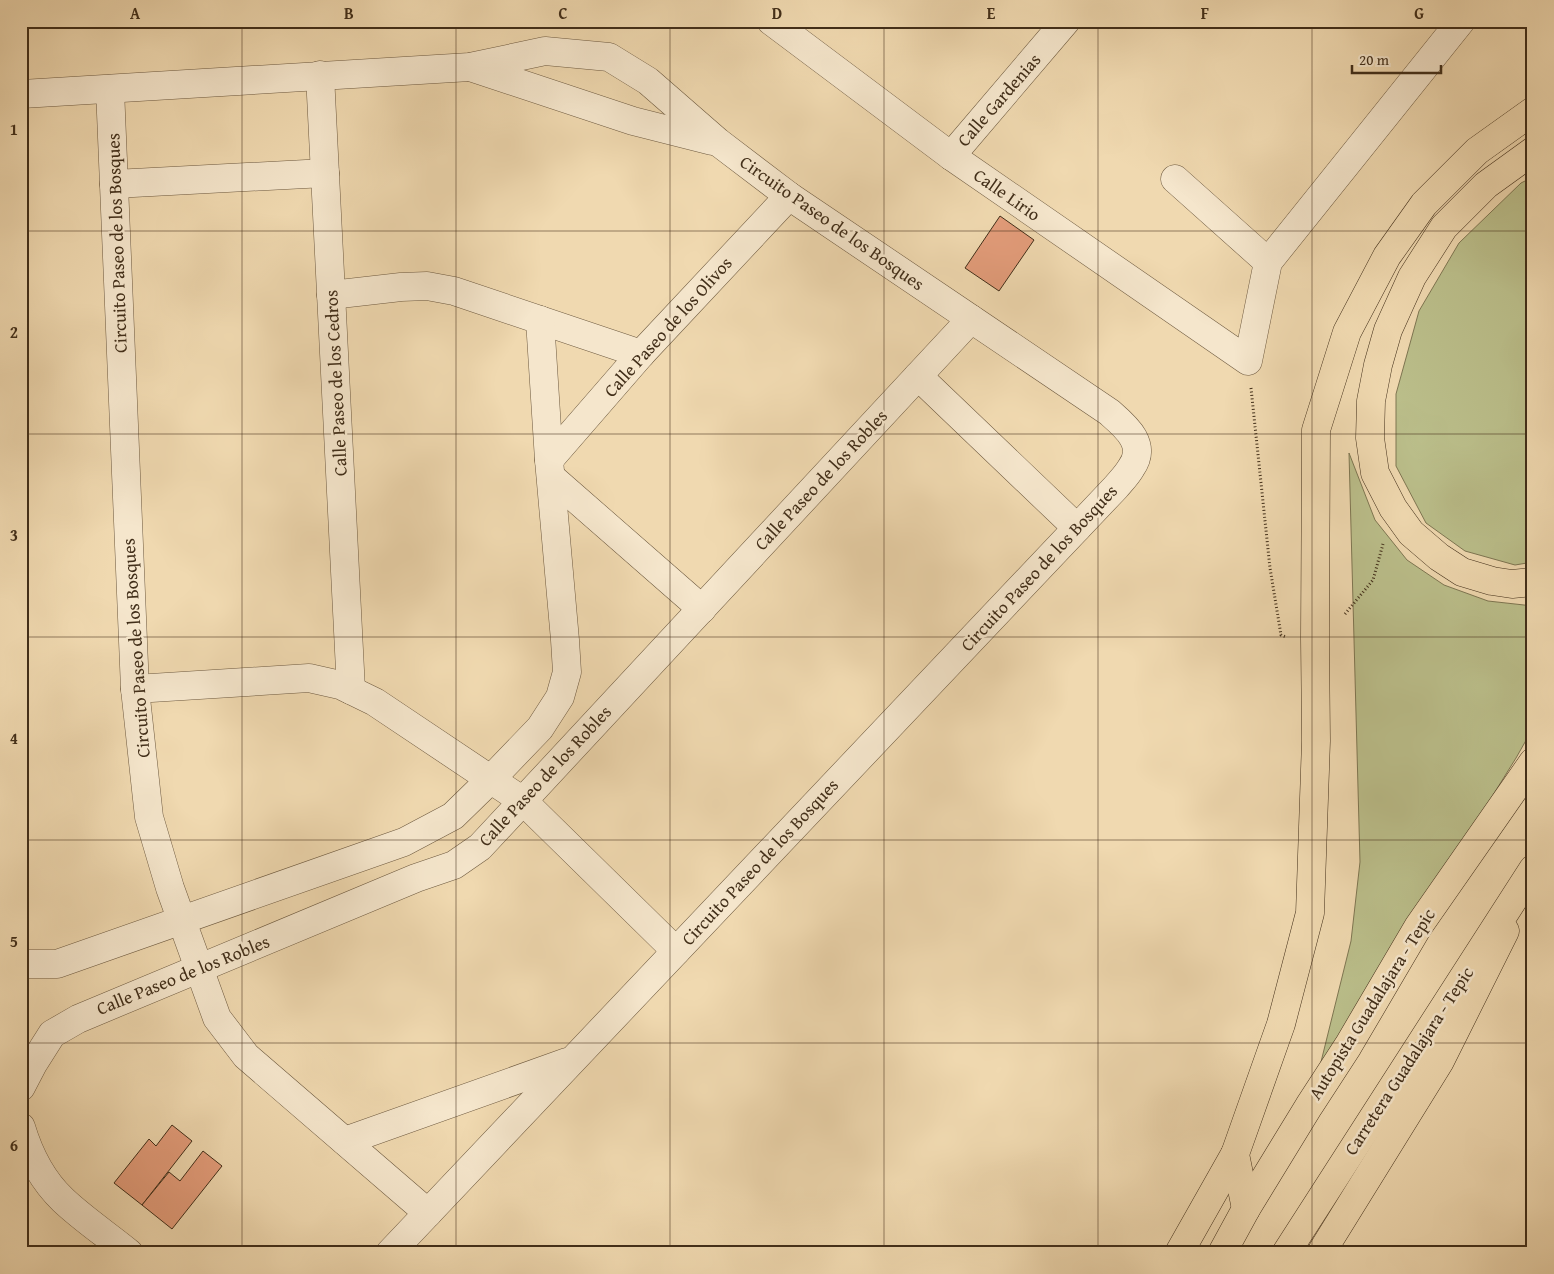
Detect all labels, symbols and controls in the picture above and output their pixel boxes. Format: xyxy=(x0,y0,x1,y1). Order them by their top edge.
text: A xyxy=(130,1,141,25)
text: B xyxy=(344,1,354,25)
text: C xyxy=(558,1,568,25)
text: D xyxy=(772,1,782,25)
text: E xyxy=(987,1,996,25)
text: F xyxy=(1201,1,1209,25)
text: G xyxy=(1414,1,1424,25)
scale bar xyxy=(1352,42,1440,74)
street label: Calle Gardenias xyxy=(950,47,1047,152)
text: 20 m xyxy=(1359,49,1390,70)
text: 1 xyxy=(10,117,18,141)
street label: Circuito Paseo de los Bosques xyxy=(99,133,134,353)
street label: Circuito Paseo de los Bosques xyxy=(734,148,930,297)
street label: Calle Lirio xyxy=(968,162,1046,228)
street label: Calle Paseo de los Olivos xyxy=(597,250,738,403)
street label: Calle Paseo de los Cedros xyxy=(317,289,354,477)
text: 2 xyxy=(10,320,18,344)
street label: Calle Paseo de los Robles xyxy=(748,403,893,556)
street label: Circuito Paseo de los Bosques xyxy=(954,478,1123,657)
text: 3 xyxy=(10,523,18,547)
street label: Circuito Paseo de los Bosques xyxy=(114,537,157,759)
street label: Calle Paseo de los Robles xyxy=(472,699,617,852)
text: 4 xyxy=(10,726,18,750)
street label: Circuito Paseo de los Bosques xyxy=(675,772,844,951)
street label: Autopista Guadalajara - Tepic xyxy=(1302,903,1442,1105)
street label: Calle Paseo de los Robles xyxy=(92,927,273,1022)
text: 5 xyxy=(10,929,18,953)
street label: Carretera Guadalajara - Tepic xyxy=(1337,961,1480,1160)
text: 6 xyxy=(10,1133,18,1157)

